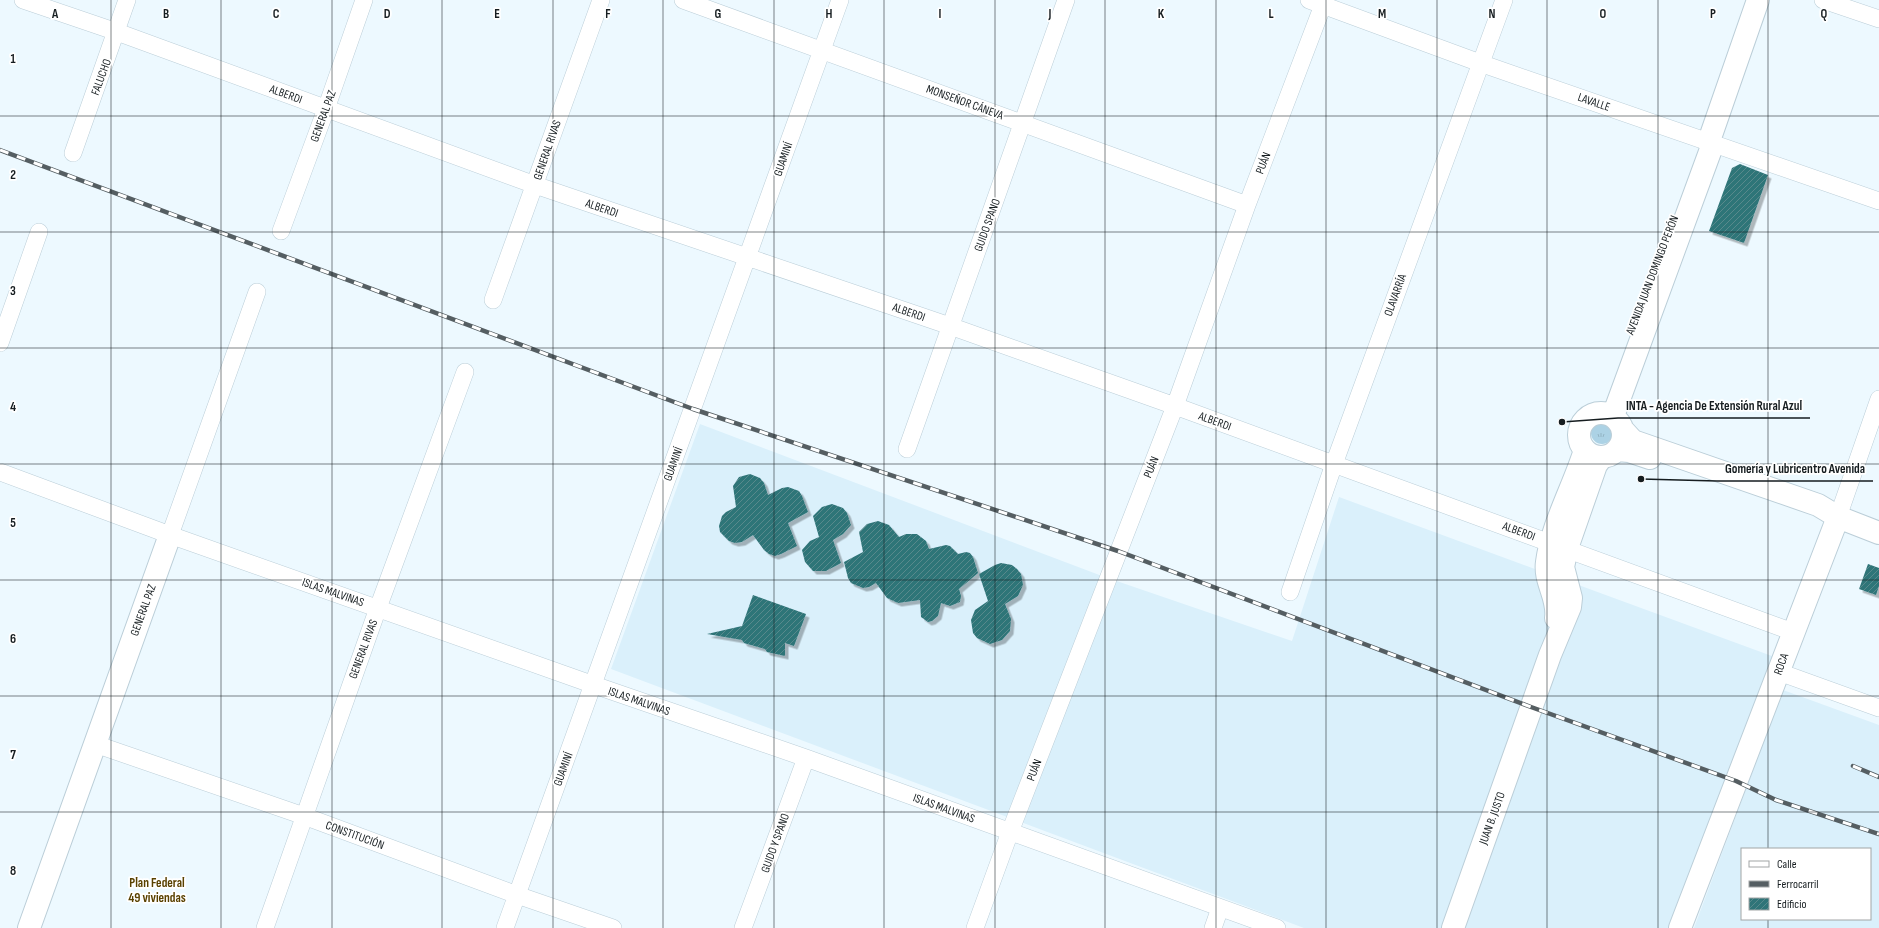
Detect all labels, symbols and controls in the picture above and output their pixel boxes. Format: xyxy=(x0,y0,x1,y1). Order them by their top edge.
text: A xyxy=(51,6,59,22)
text: B xyxy=(163,6,169,22)
text: C xyxy=(273,6,280,22)
text: D xyxy=(384,6,391,22)
text: E xyxy=(494,6,500,22)
text: F xyxy=(605,6,611,22)
text: G xyxy=(715,6,722,22)
text: H xyxy=(826,6,833,22)
text: I xyxy=(939,6,942,22)
text: J xyxy=(1048,6,1052,22)
text: K xyxy=(1158,6,1165,22)
text: L xyxy=(1268,6,1274,22)
text: M xyxy=(1378,6,1386,22)
text: N xyxy=(1489,6,1496,22)
text: O xyxy=(1600,6,1607,22)
text: P xyxy=(1710,6,1716,22)
text: Q xyxy=(1821,6,1828,22)
text: 1 xyxy=(10,51,16,67)
street label: FALUCHO xyxy=(88,57,115,97)
street label: ALBERDI xyxy=(266,81,304,107)
street label: MONSEÑOR CÁNEVA xyxy=(924,82,1006,124)
street label: GENERAL PAZ xyxy=(307,88,340,144)
street label: LAVALLE xyxy=(1576,90,1612,115)
street label: GENERAL RIVAS xyxy=(530,118,565,182)
street label: GUAMINÍ xyxy=(771,140,796,178)
street label: PUÁN xyxy=(1252,150,1274,176)
text: 2 xyxy=(10,167,16,183)
street label: ALBERDI xyxy=(583,196,620,221)
street label: GUIDO SPANO xyxy=(971,197,1004,254)
street label: AVENIDA JUAN DOMINGO PERÓN xyxy=(1622,213,1682,338)
street label: OLAVARRÍA xyxy=(1381,271,1410,318)
text: 3 xyxy=(10,283,16,299)
street label: ALBERDI xyxy=(890,300,927,325)
callout: INTA - Agencia De Extensión Rural Azul xyxy=(1618,393,1810,418)
text: INTA - Agencia De Extensión Rural Azul xyxy=(1626,398,1802,414)
text: 4 xyxy=(10,399,16,415)
street label: ALBERDI xyxy=(1195,408,1233,434)
street label: GUAMINÍ xyxy=(660,445,687,483)
street label: PUÁN xyxy=(1140,454,1163,480)
callout: Gomería y Lubricentro Avenida xyxy=(1717,456,1873,481)
text: Gomería y Lubricentro Avenida xyxy=(1725,461,1865,477)
text: 5 xyxy=(10,515,16,531)
street label: ALBERDI xyxy=(1499,518,1537,544)
street label: ISLAS MALVINAS xyxy=(300,575,366,610)
street label: GENERAL PAZ xyxy=(127,582,160,638)
street label: GENERAL RIVAS xyxy=(346,617,381,681)
text: 6 xyxy=(10,631,16,647)
street label: ROCA xyxy=(1771,650,1793,677)
street label: ISLAS MALVINAS xyxy=(606,684,672,719)
text: 7 xyxy=(10,747,16,763)
street label: GUAMINÍ xyxy=(550,750,577,788)
street label: PUÁN xyxy=(1023,757,1045,783)
street label: ISLAS MALVINAS xyxy=(911,790,977,827)
street label: JUAN B. JUSTO xyxy=(1476,790,1509,847)
street label: GUIDO Y SPANO xyxy=(758,811,793,875)
street label: CONSTITUCIÓN xyxy=(323,818,386,853)
legend xyxy=(1741,848,1871,920)
text: Calle xyxy=(1777,857,1797,872)
text: 8 xyxy=(10,863,16,879)
district label: Plan Federal 49 viviendas xyxy=(128,875,186,906)
text: Ferrocarril xyxy=(1777,877,1819,892)
text: Edificio xyxy=(1777,897,1806,912)

